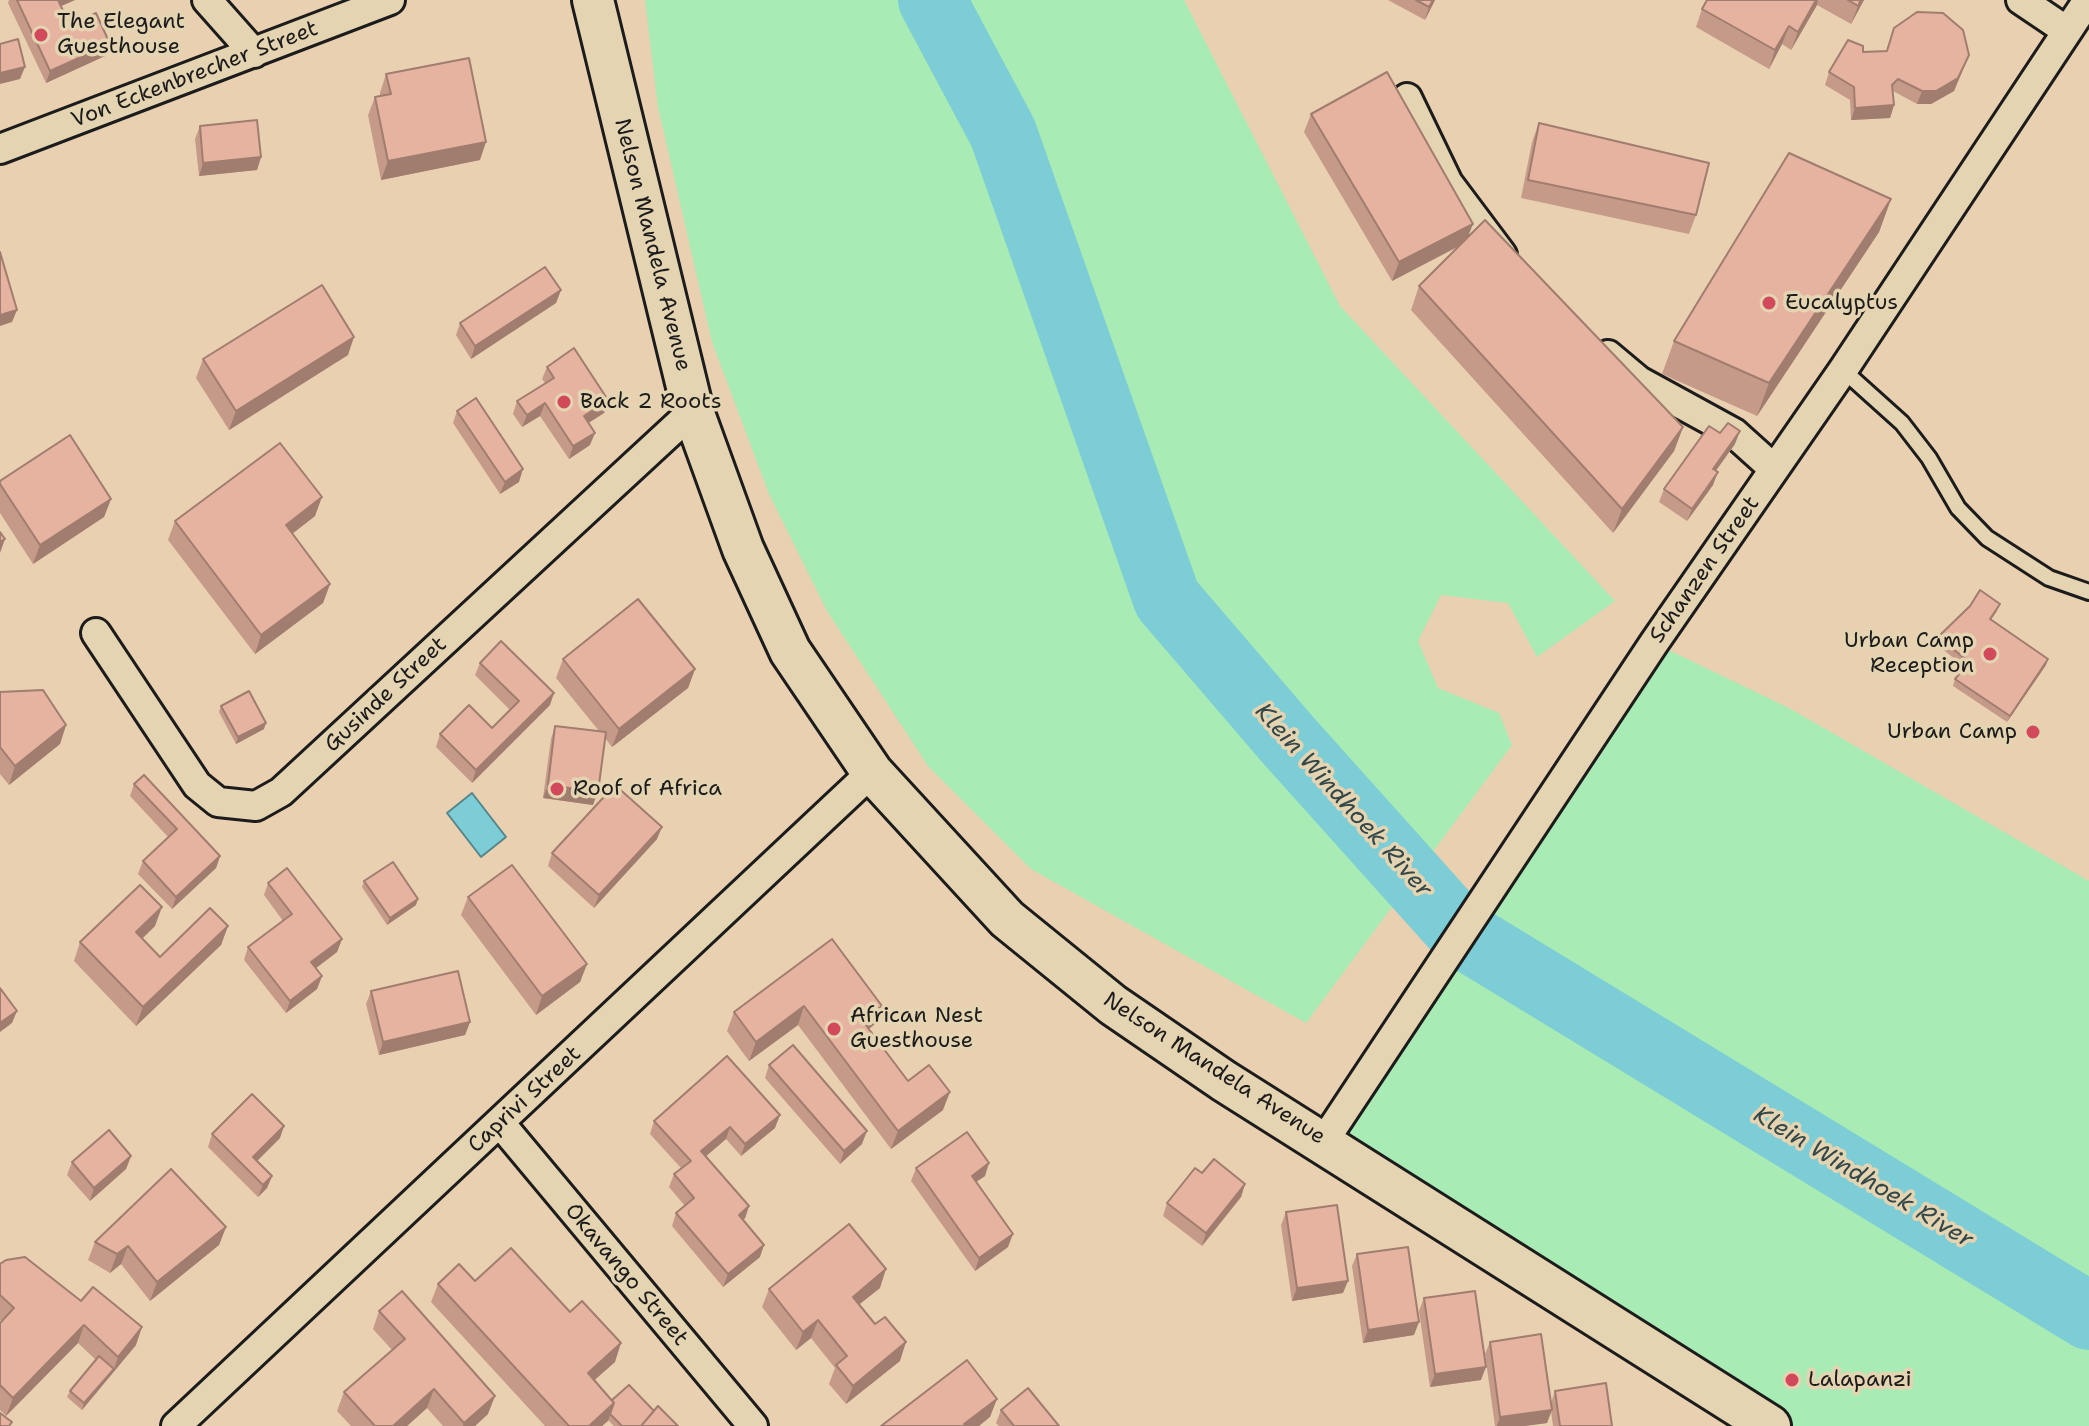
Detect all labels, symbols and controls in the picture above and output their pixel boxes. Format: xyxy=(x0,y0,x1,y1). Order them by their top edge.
place label: The Elegant Guesthouse xyxy=(57,9,185,60)
street label: Von Eckenbrecher Street xyxy=(68,16,322,134)
marker: The Elegant Guesthouse xyxy=(32,26,50,44)
street label: Nelson Mandela Avenue xyxy=(608,116,696,374)
place label: Eucalyptus xyxy=(1785,290,1898,316)
marker: Eucalyptus xyxy=(1760,294,1778,312)
place label: Back 2 Roots xyxy=(580,389,722,415)
marker: Back 2 Roots xyxy=(555,393,573,411)
street label: Schanzen Street xyxy=(1644,491,1766,649)
place label: Urban Camp Reception xyxy=(1844,628,1974,680)
street label: Gusinde Street xyxy=(320,632,452,758)
marker: Urban Camp Reception xyxy=(1981,645,1999,663)
water label: Klein Windhoek River xyxy=(1248,698,1438,904)
place label: Urban Camp xyxy=(1887,719,2017,745)
marker: Urban Camp xyxy=(2024,723,2042,741)
place label: Roof of Africa xyxy=(573,776,722,802)
marker: Roof of Africa xyxy=(548,780,566,798)
street label: Nelson Mandela Avenue xyxy=(1098,987,1330,1151)
place label: African Nest Guesthouse xyxy=(850,1003,983,1054)
marker: African Nest Guesthouse xyxy=(825,1020,843,1038)
street label: Caprivi Street xyxy=(463,1041,587,1159)
water label: Klein Windhoek River xyxy=(1748,1101,1978,1255)
street label: Okavango Street xyxy=(559,1198,693,1352)
place label: Lalapanzi xyxy=(1808,1367,1912,1393)
marker: Lalapanzi xyxy=(1783,1371,1801,1389)

